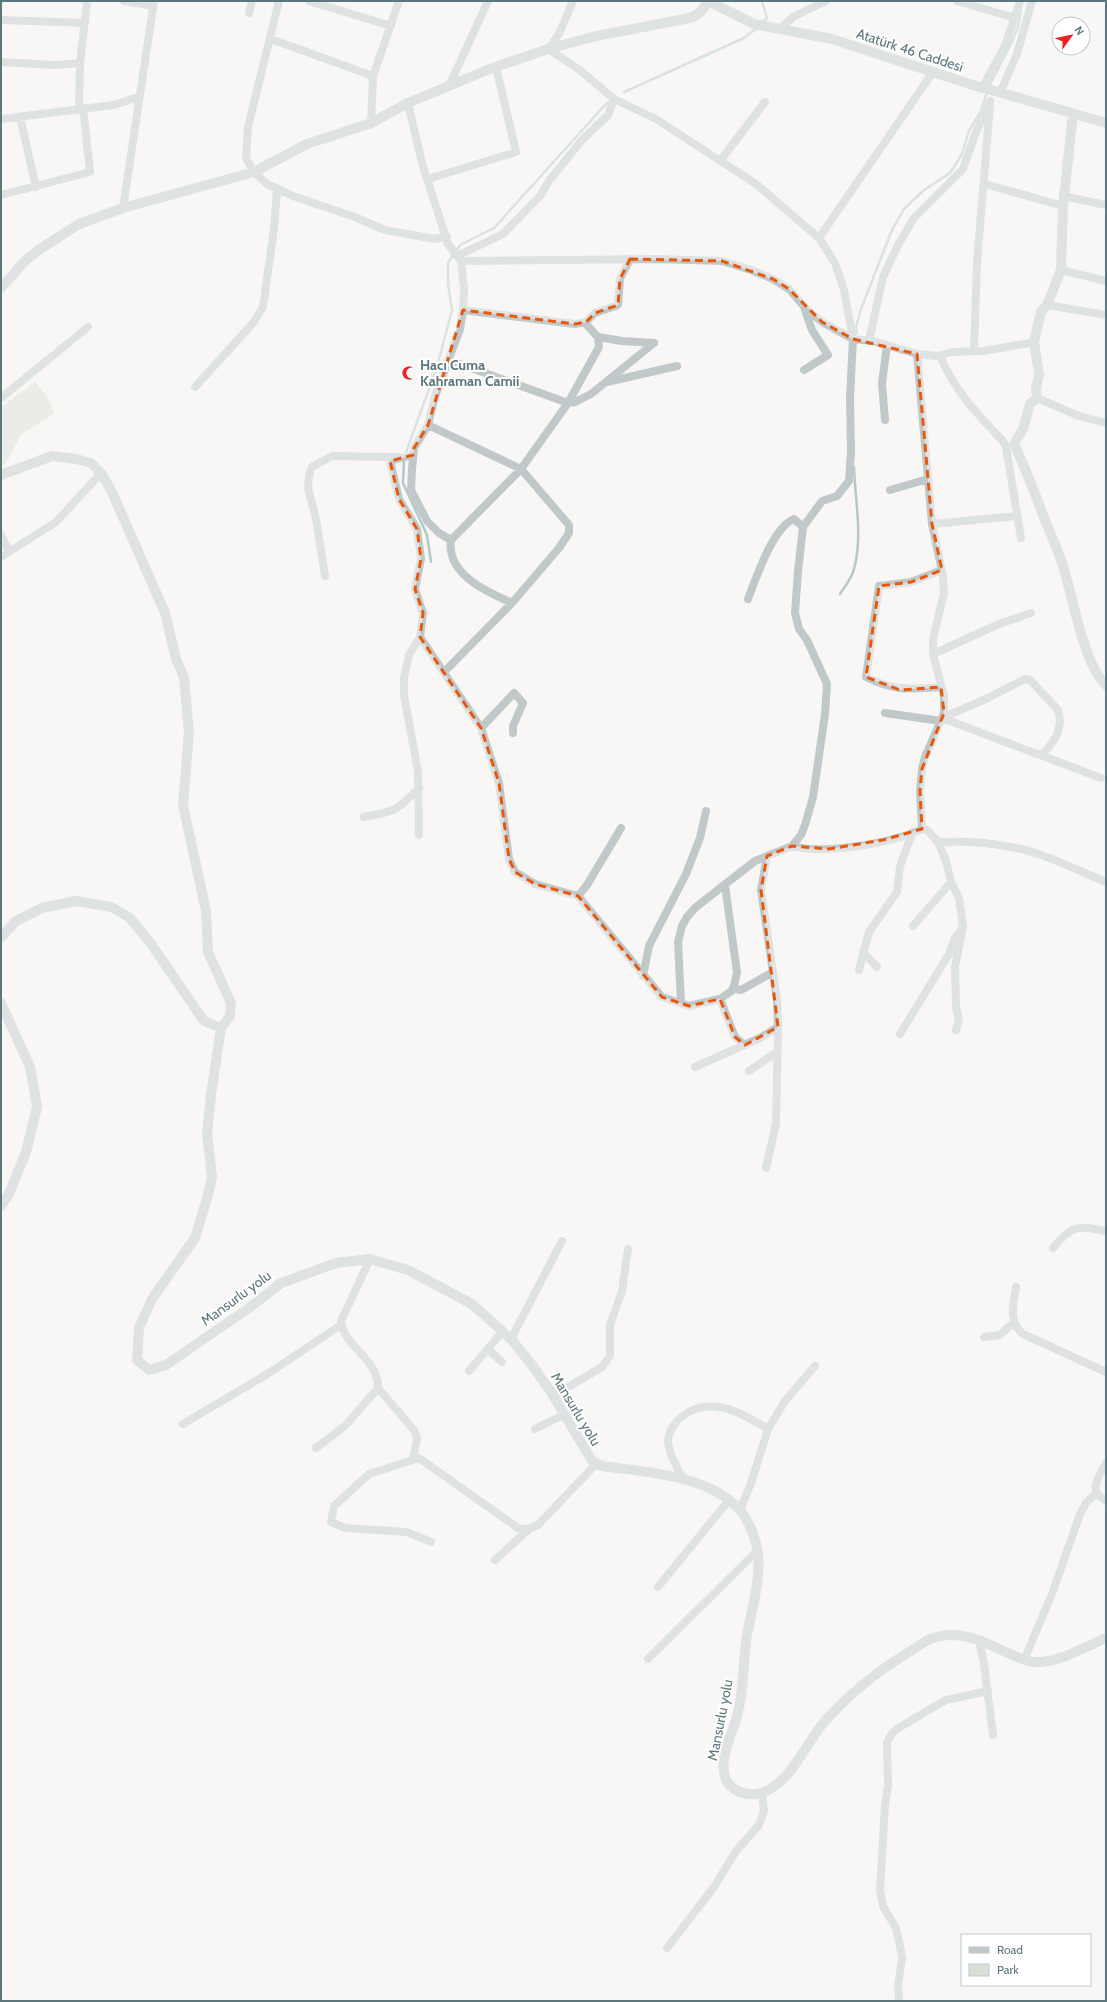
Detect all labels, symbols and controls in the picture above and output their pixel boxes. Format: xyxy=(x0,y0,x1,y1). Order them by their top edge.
north arrow xyxy=(1051,16,1091,56)
text: N xyxy=(1071,23,1087,38)
street label: Atatürk 46 Caddesi xyxy=(854,24,966,76)
place label: Hacı Cuma Kahraman Camii xyxy=(420,356,519,390)
mosque icon: Hacı Cuma Kahraman Camii xyxy=(401,365,417,381)
street label: Mansurlu yolu xyxy=(197,1266,275,1330)
street label: Mansurlu yolu xyxy=(547,1369,605,1449)
street label: Mansurlu yolu xyxy=(703,1678,737,1762)
legend xyxy=(961,1934,1091,1986)
text: Road xyxy=(997,1942,1023,1957)
text: Park xyxy=(997,1962,1019,1977)

